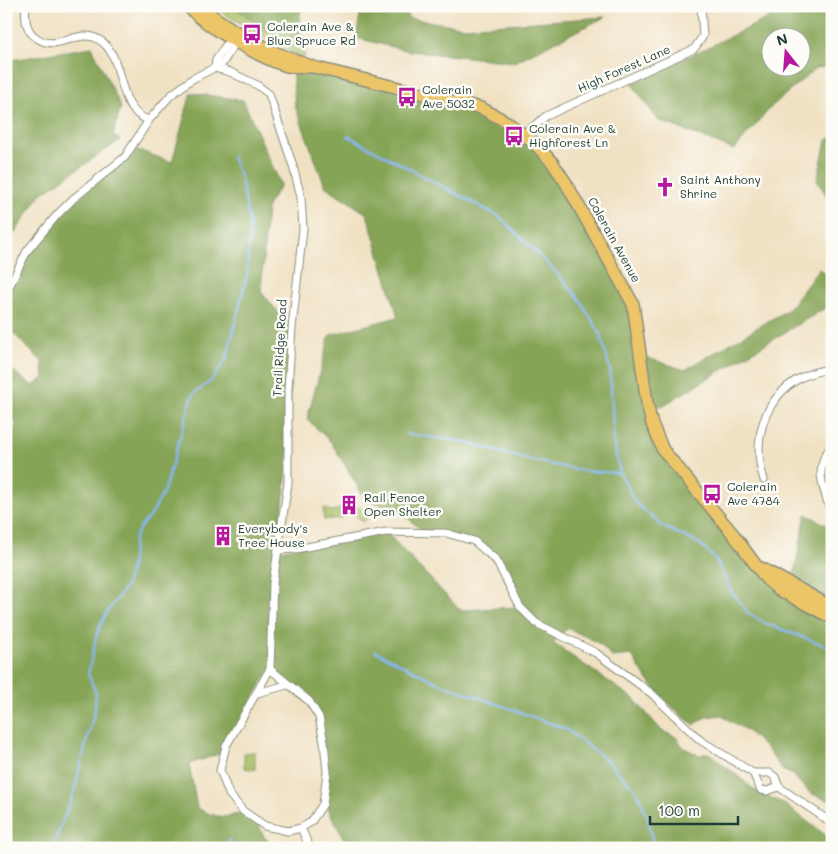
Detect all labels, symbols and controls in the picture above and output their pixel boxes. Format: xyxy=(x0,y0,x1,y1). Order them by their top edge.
place label: Colerain Ave & Blue Spruce Rd xyxy=(267,18,356,48)
bus stop icon: Colerain Ave & Blue Spruce Rd xyxy=(241,23,263,45)
north arrow xyxy=(760,28,810,78)
text: N xyxy=(774,28,790,50)
street label: High Forest Lane xyxy=(575,40,672,96)
place label: Colerain Ave 5032 xyxy=(422,81,475,111)
bus stop icon: Colerain Ave 5032 xyxy=(396,86,418,108)
place label: Colerain Ave & Highforest Ln xyxy=(529,120,616,150)
bus stop icon: Colerain Ave & Highforest Ln xyxy=(503,125,525,147)
place label: Saint Anthony Shrine xyxy=(680,171,761,201)
church icon: Saint Anthony Shrine xyxy=(654,176,676,198)
street label: Colerain Avenue xyxy=(585,194,645,285)
street label: Trail Ridge Road xyxy=(268,298,290,397)
place label: Colerain Ave 4784 xyxy=(727,478,780,508)
bus stop icon: Colerain Ave 4784 xyxy=(701,483,723,505)
place label: Rail Fence Open Shelter xyxy=(364,489,442,519)
building icon: Rail Fence Open Shelter xyxy=(338,494,360,516)
place label: Everybody's Tree House xyxy=(238,520,308,550)
building icon: Everybody's Tree House xyxy=(212,525,234,547)
scale bar xyxy=(650,794,738,826)
text: 100 m xyxy=(658,800,700,820)

